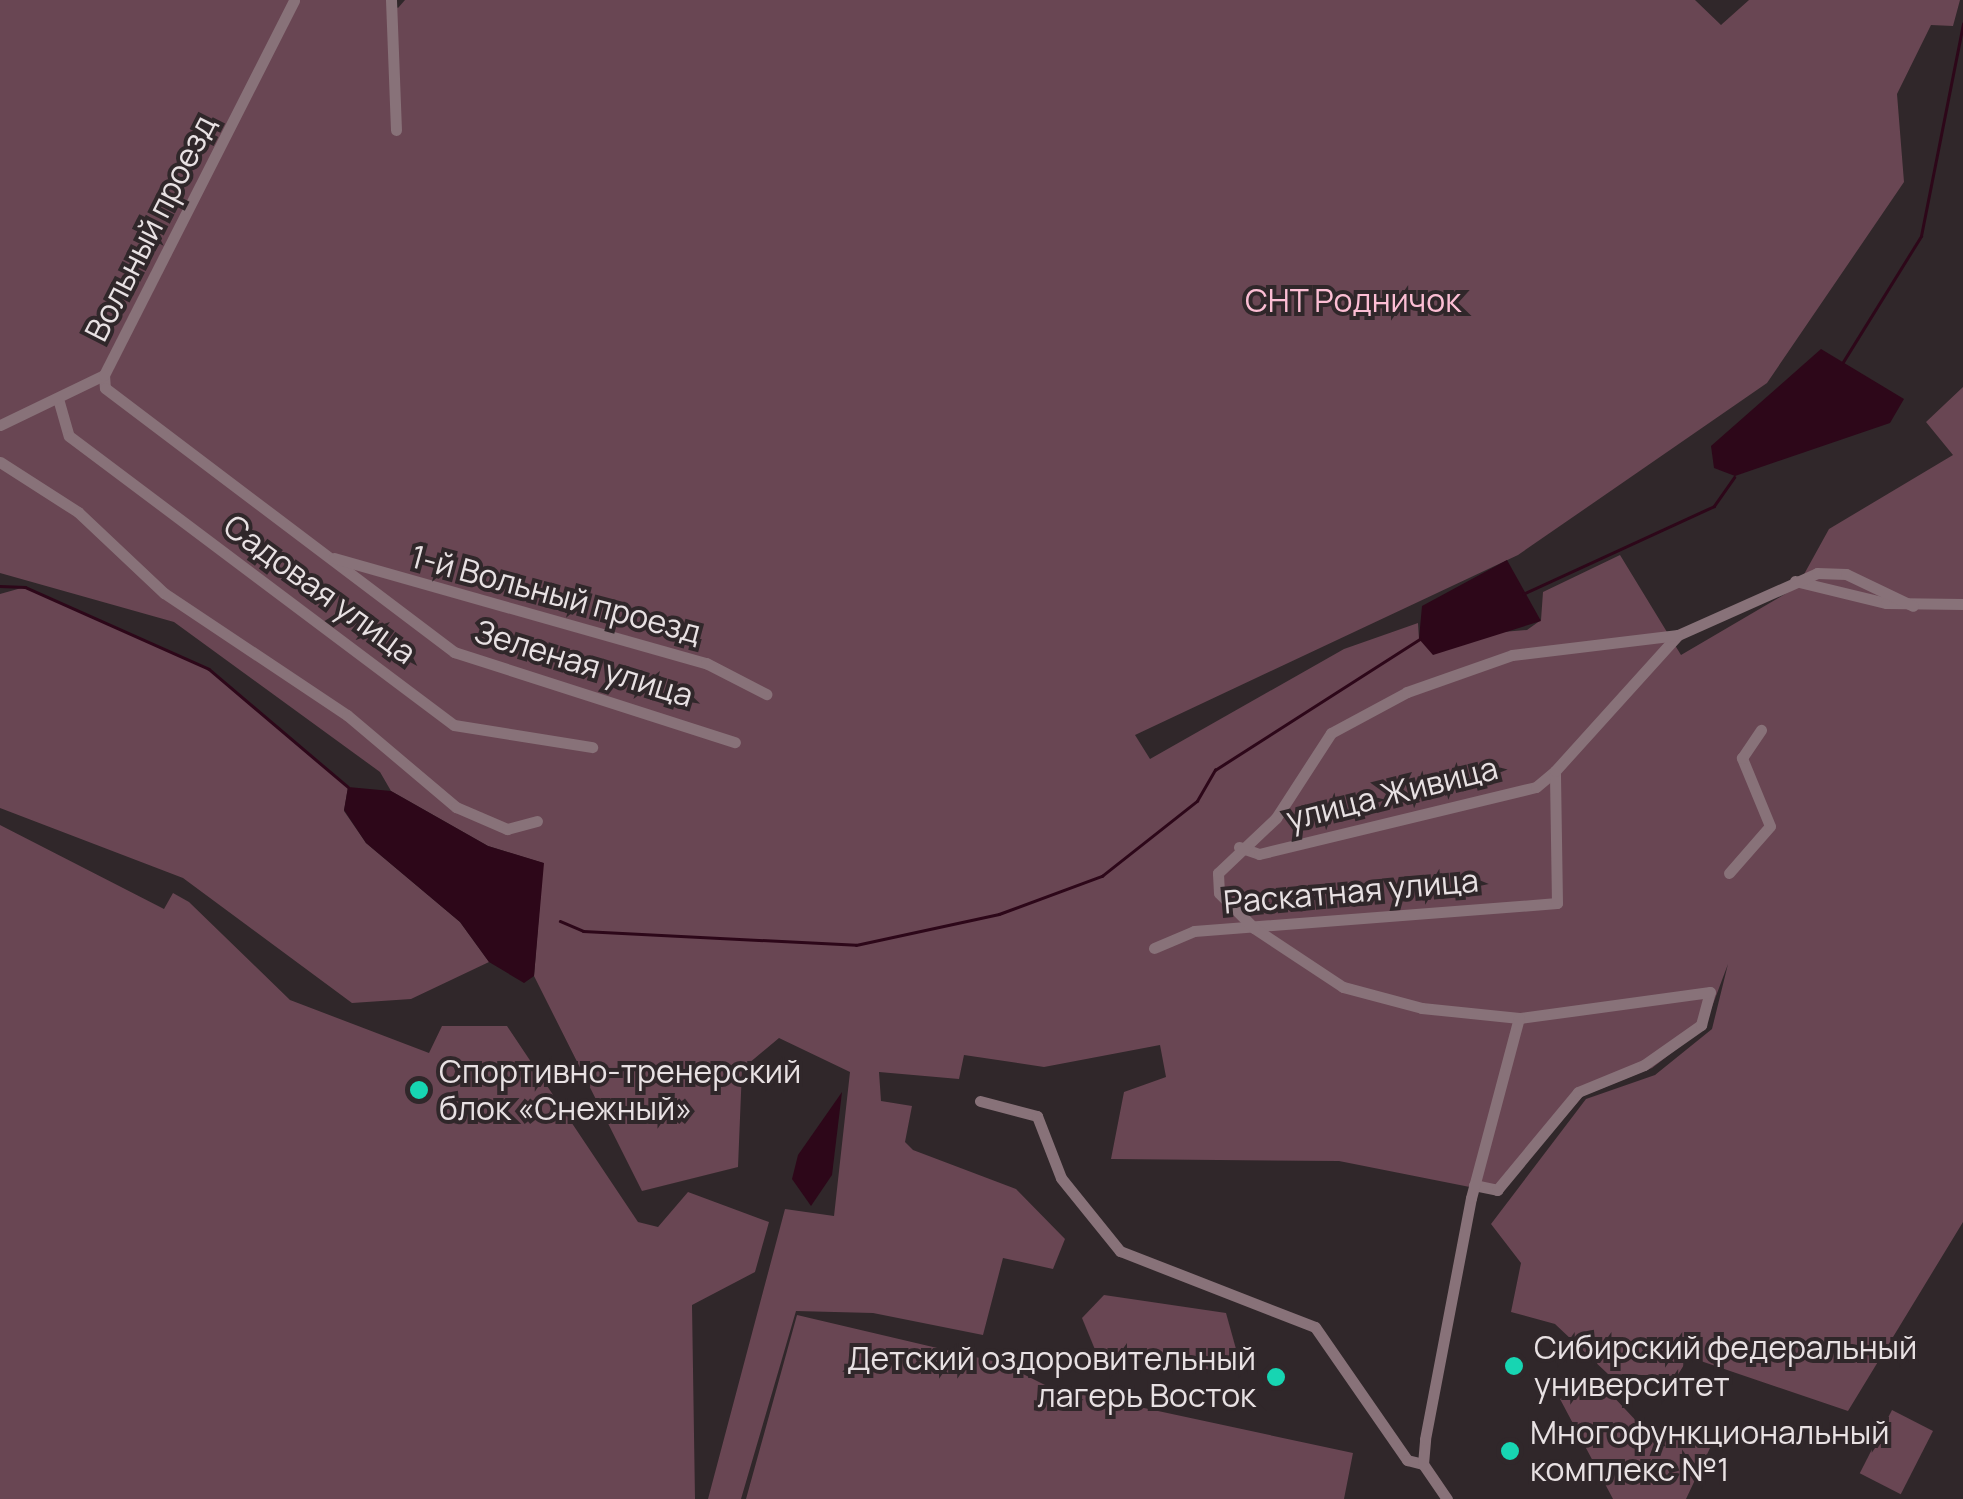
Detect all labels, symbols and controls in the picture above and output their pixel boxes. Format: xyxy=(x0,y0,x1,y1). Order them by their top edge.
street label: Вольный проезд xyxy=(77,109,223,347)
park label: СНТ Родничок xyxy=(1244,281,1462,319)
street label: Садовая улица xyxy=(216,506,424,672)
street label: 1-й Вольный проезд xyxy=(407,537,705,651)
street label: Зеленая улица xyxy=(470,612,698,714)
street label: улица Живица xyxy=(1282,748,1502,838)
street label: Раскатная улица xyxy=(1222,861,1480,921)
place label: Спортивно-тренерский блок «Снежный» xyxy=(439,1053,801,1128)
marker: Спортивно-тренерский блок «Снежный» xyxy=(408,1079,430,1101)
place label: Сибирский федеральный университет xyxy=(1534,1329,1917,1404)
place label: Детский оздоровительный лагерь Восток xyxy=(847,1340,1256,1415)
marker: Сибирский федеральный университет xyxy=(1503,1355,1525,1377)
marker: Детский оздоровительный лагерь Восток xyxy=(1265,1366,1287,1388)
place label: Многофункциональный комплекс №1 xyxy=(1530,1414,1889,1489)
marker: Многофункциональный комплекс №1 xyxy=(1499,1440,1521,1462)

